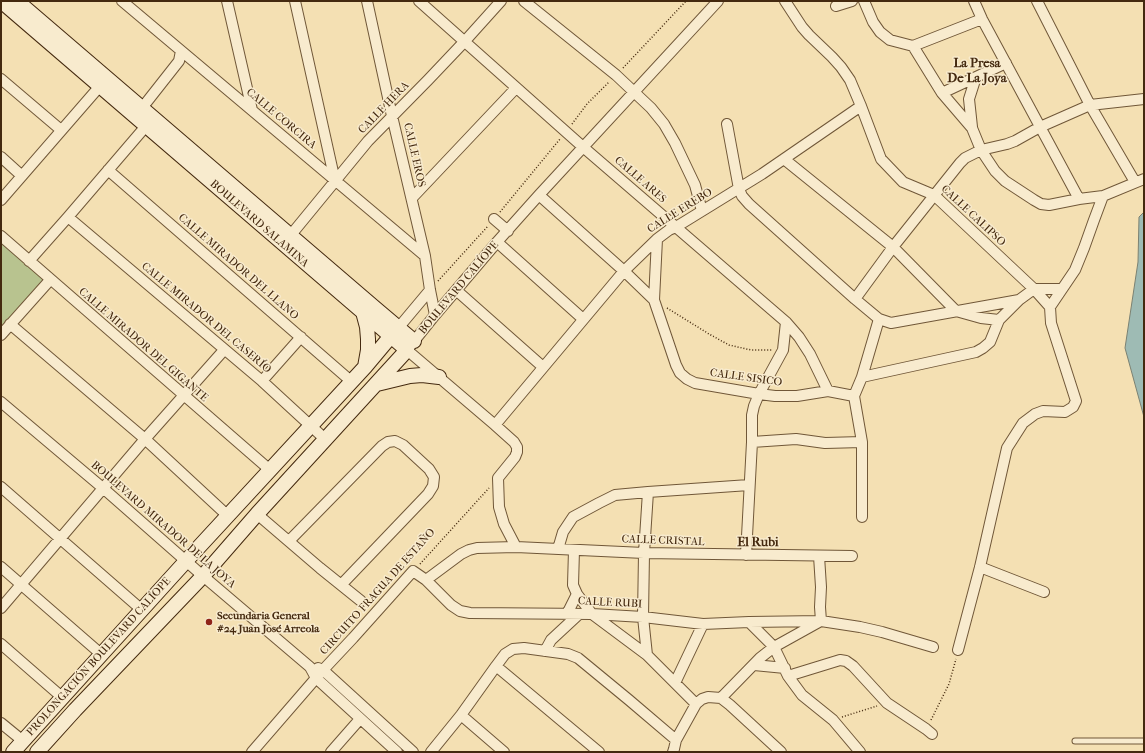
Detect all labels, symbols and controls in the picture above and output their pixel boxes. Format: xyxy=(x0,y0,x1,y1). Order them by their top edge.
district label: La Presa De La Joya xyxy=(947,56,1007,87)
street label: CALLE HERA xyxy=(356,79,412,137)
street label: CALLE CORCIRA xyxy=(243,86,319,152)
street label: CALLE EROS xyxy=(400,122,428,188)
street label: CALLE ARES xyxy=(611,154,669,206)
street label: BOULEVARD SALAMINA xyxy=(207,178,311,270)
street label: CALLE CALIPSO xyxy=(938,183,1008,249)
street label: CALLE EREBO xyxy=(645,186,715,236)
street label: CALLE MIRADOR DEL LLANO xyxy=(175,211,301,323)
street label: BOULEVARD CALÍOPE xyxy=(416,239,502,337)
street label: CALLE MIRADOR DEL CASERÍO xyxy=(138,260,274,376)
street label: CALLE MIRADOR DEL GIGANTE xyxy=(76,285,210,405)
street label: CALLE SISICO xyxy=(709,366,783,390)
street label: BOULEVARD MIRADOR DE LA JOYA xyxy=(88,459,238,591)
street label: CIRCUITO FRAGUA DE ESTAÑO xyxy=(318,526,438,658)
street label: CALLE CRISTAL xyxy=(621,533,705,549)
district label: El Rubi xyxy=(737,535,779,551)
street label: PROLONGACIÓN BOULEVARD CALÍOPE xyxy=(24,575,174,739)
street label: CALLE RUBI xyxy=(578,595,642,611)
place label: Secundaria General #24 Juan José Arreola xyxy=(217,609,319,635)
marker: Secundaria General #24 Juan José Arreola xyxy=(204,617,214,627)

